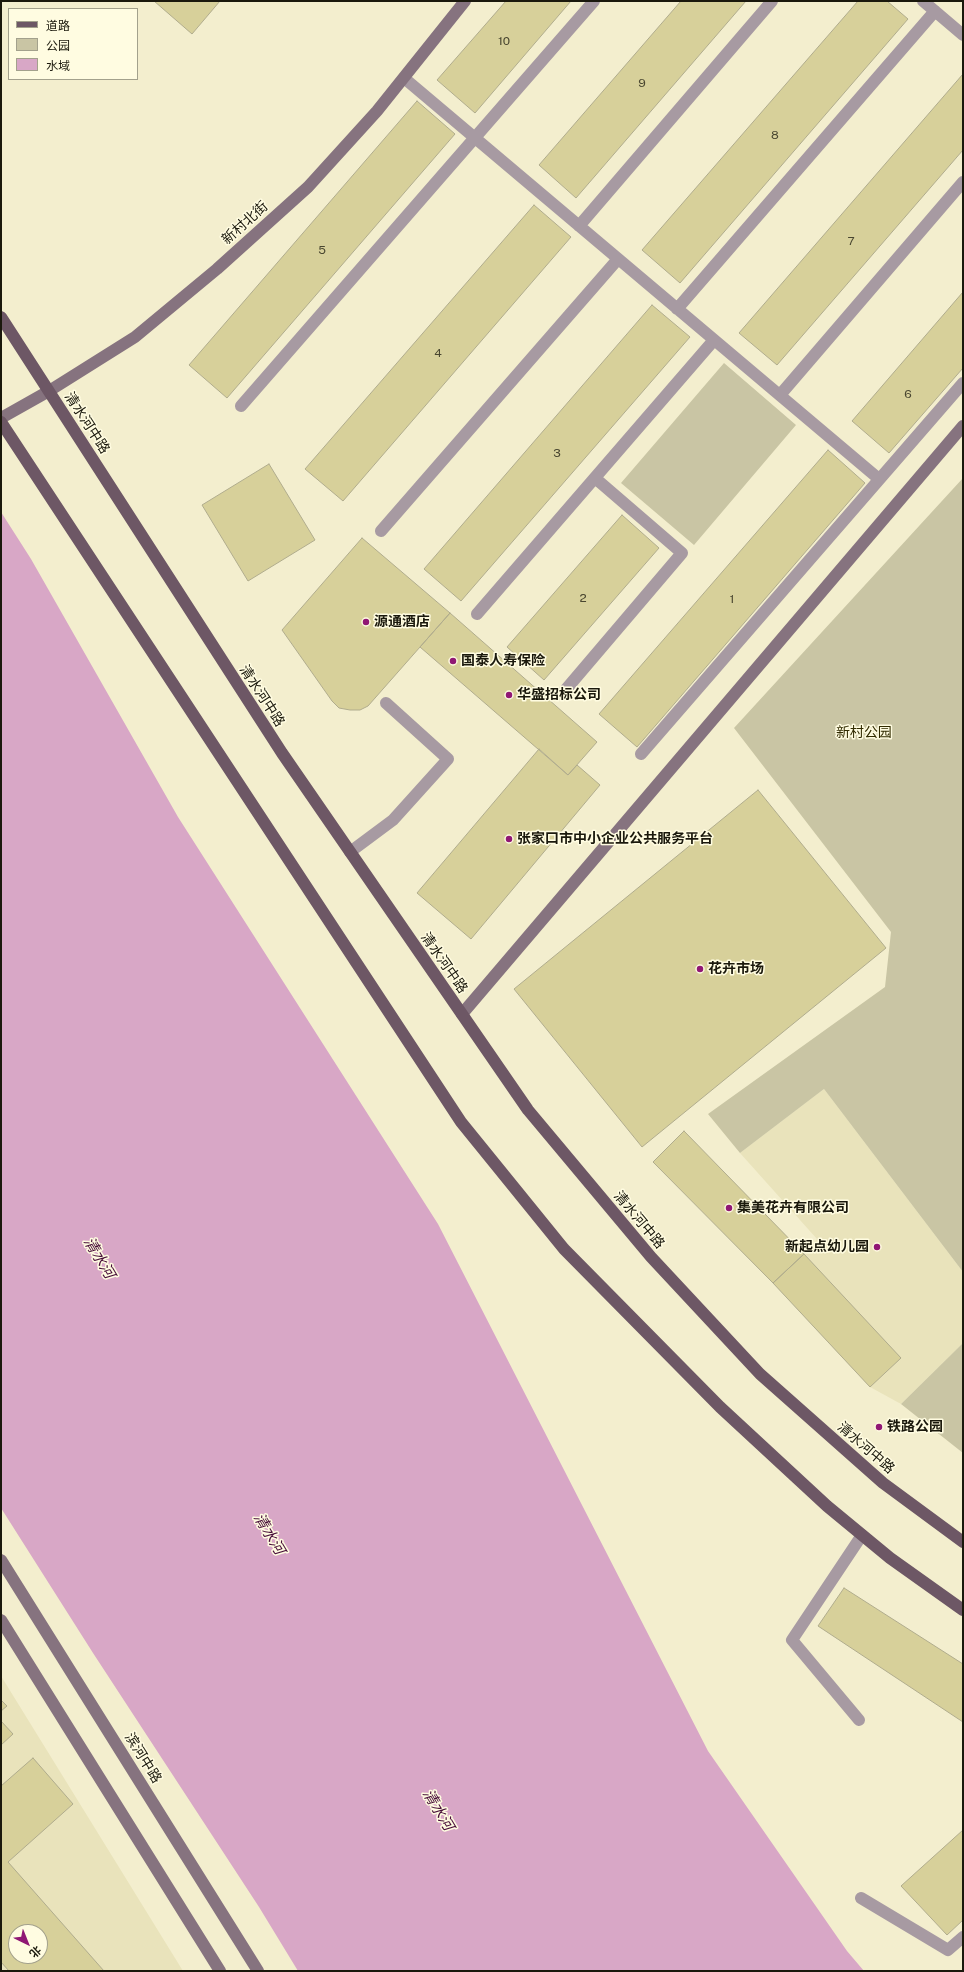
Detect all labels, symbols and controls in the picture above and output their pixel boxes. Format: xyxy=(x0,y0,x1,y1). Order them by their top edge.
legend xyxy=(8,8,138,80)
text: 道路 xyxy=(46,19,70,33)
house number: 10 xyxy=(498,34,510,48)
text: 公园 xyxy=(46,39,70,53)
text: 水域 xyxy=(46,59,70,73)
house number: 9 xyxy=(638,76,646,90)
house number: 8 xyxy=(771,128,779,142)
street label: 新村北街 xyxy=(219,198,271,248)
house number: 7 xyxy=(847,234,855,248)
house number: 5 xyxy=(318,243,326,257)
house number: 4 xyxy=(434,346,442,360)
house number: 6 xyxy=(904,387,912,401)
street label: 清水河中路 xyxy=(61,389,113,457)
house number: 3 xyxy=(553,446,561,460)
house number: 2 xyxy=(579,591,587,605)
house number: 1 xyxy=(730,592,734,606)
place label: 源通酒店 xyxy=(374,614,430,630)
marker: 源通酒店 xyxy=(361,617,371,627)
place label: 国泰人寿保险 xyxy=(461,653,545,669)
marker: 国泰人寿保险 xyxy=(448,656,458,666)
street label: 清水河中路 xyxy=(236,662,288,730)
place label: 华盛招标公司 xyxy=(517,687,601,703)
marker: 华盛招标公司 xyxy=(504,690,514,700)
park label: 新村公园 xyxy=(836,725,892,741)
place label: 张家口市中小企业公共服务平台 xyxy=(517,831,713,847)
marker: 张家口市中小企业公共服务平台 xyxy=(504,834,514,844)
street label: 清水河中路 xyxy=(417,930,471,996)
place label: 花卉市场 xyxy=(708,961,764,977)
marker: 花卉市场 xyxy=(695,964,705,974)
street label: 清水河中路 xyxy=(610,1188,668,1252)
place label: 集美花卉有限公司 xyxy=(737,1200,849,1216)
marker: 集美花卉有限公司 xyxy=(724,1203,734,1213)
water label: 清水河 xyxy=(80,1234,118,1282)
place label: 新起点幼儿园 xyxy=(785,1239,869,1255)
marker: 新起点幼儿园 xyxy=(872,1242,882,1252)
street label: 清水河中路 xyxy=(834,1419,898,1477)
place label: 铁路公园 xyxy=(887,1419,943,1435)
marker: 铁路公园 xyxy=(874,1422,884,1432)
water label: 清水河 xyxy=(250,1510,288,1558)
street label: 滨河中路 xyxy=(121,1730,165,1786)
water label: 清水河 xyxy=(419,1786,457,1834)
north arrow xyxy=(8,1924,48,1964)
text: 北 xyxy=(27,1944,44,1960)

